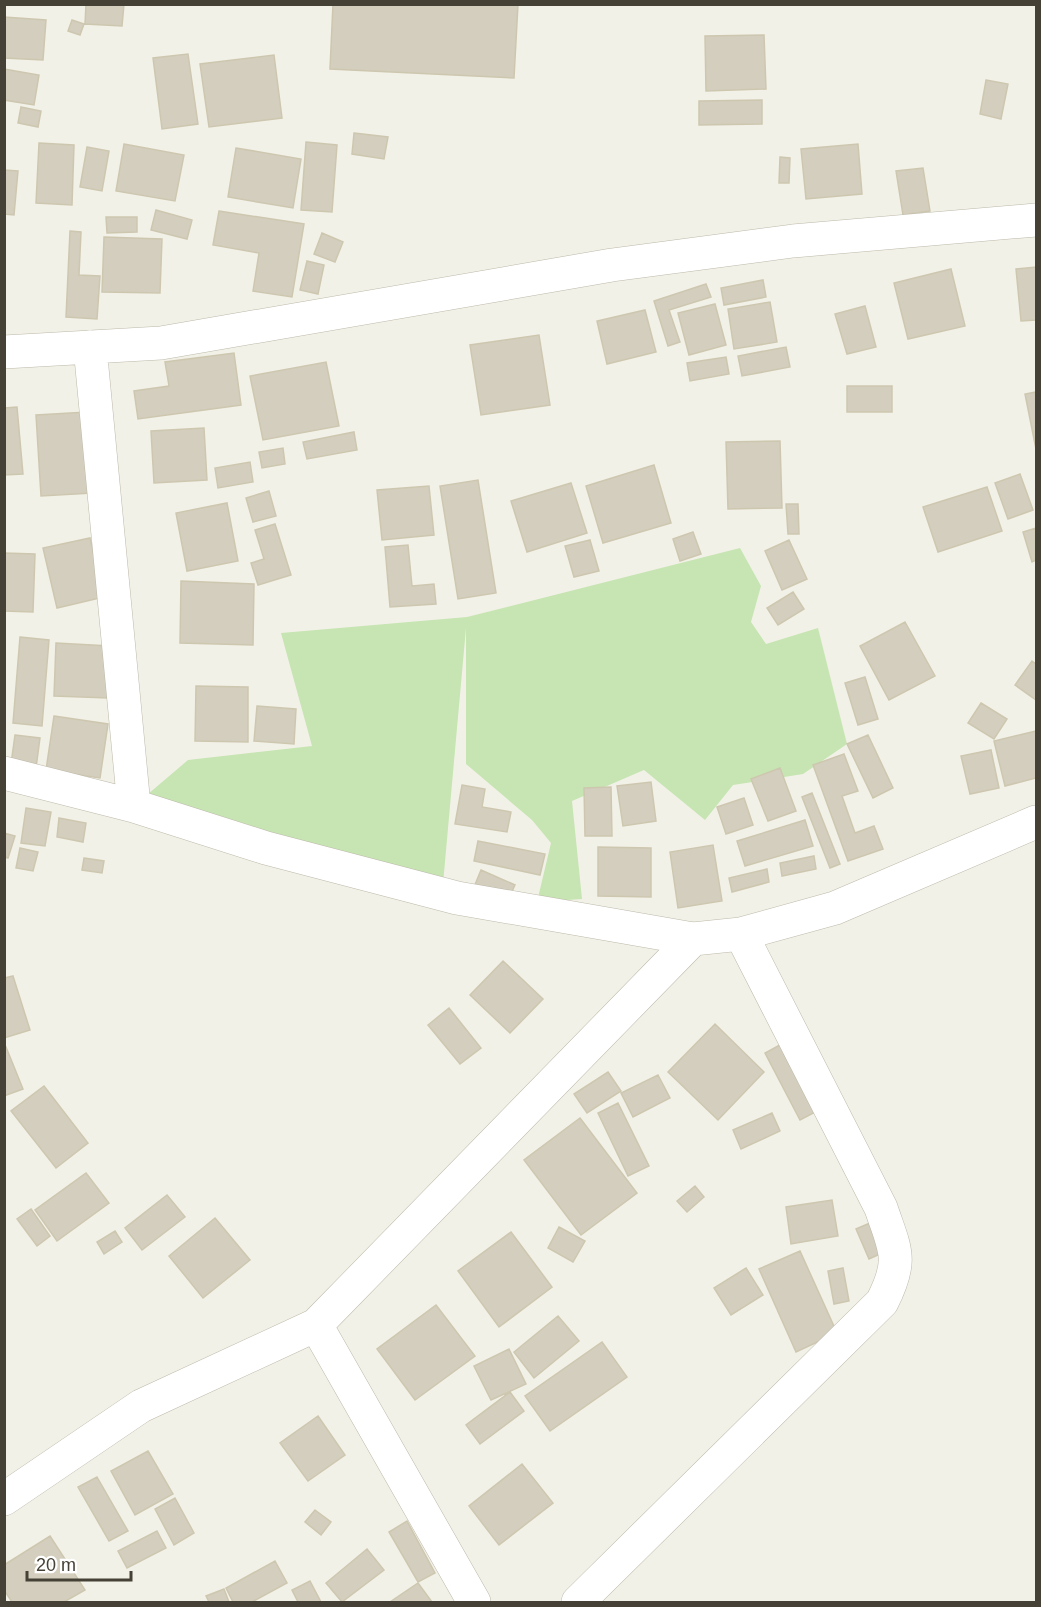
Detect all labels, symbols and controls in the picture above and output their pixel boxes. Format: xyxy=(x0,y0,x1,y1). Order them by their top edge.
scale bar xyxy=(27,1544,130,1582)
text: 20 m xyxy=(36,1555,76,1575)

